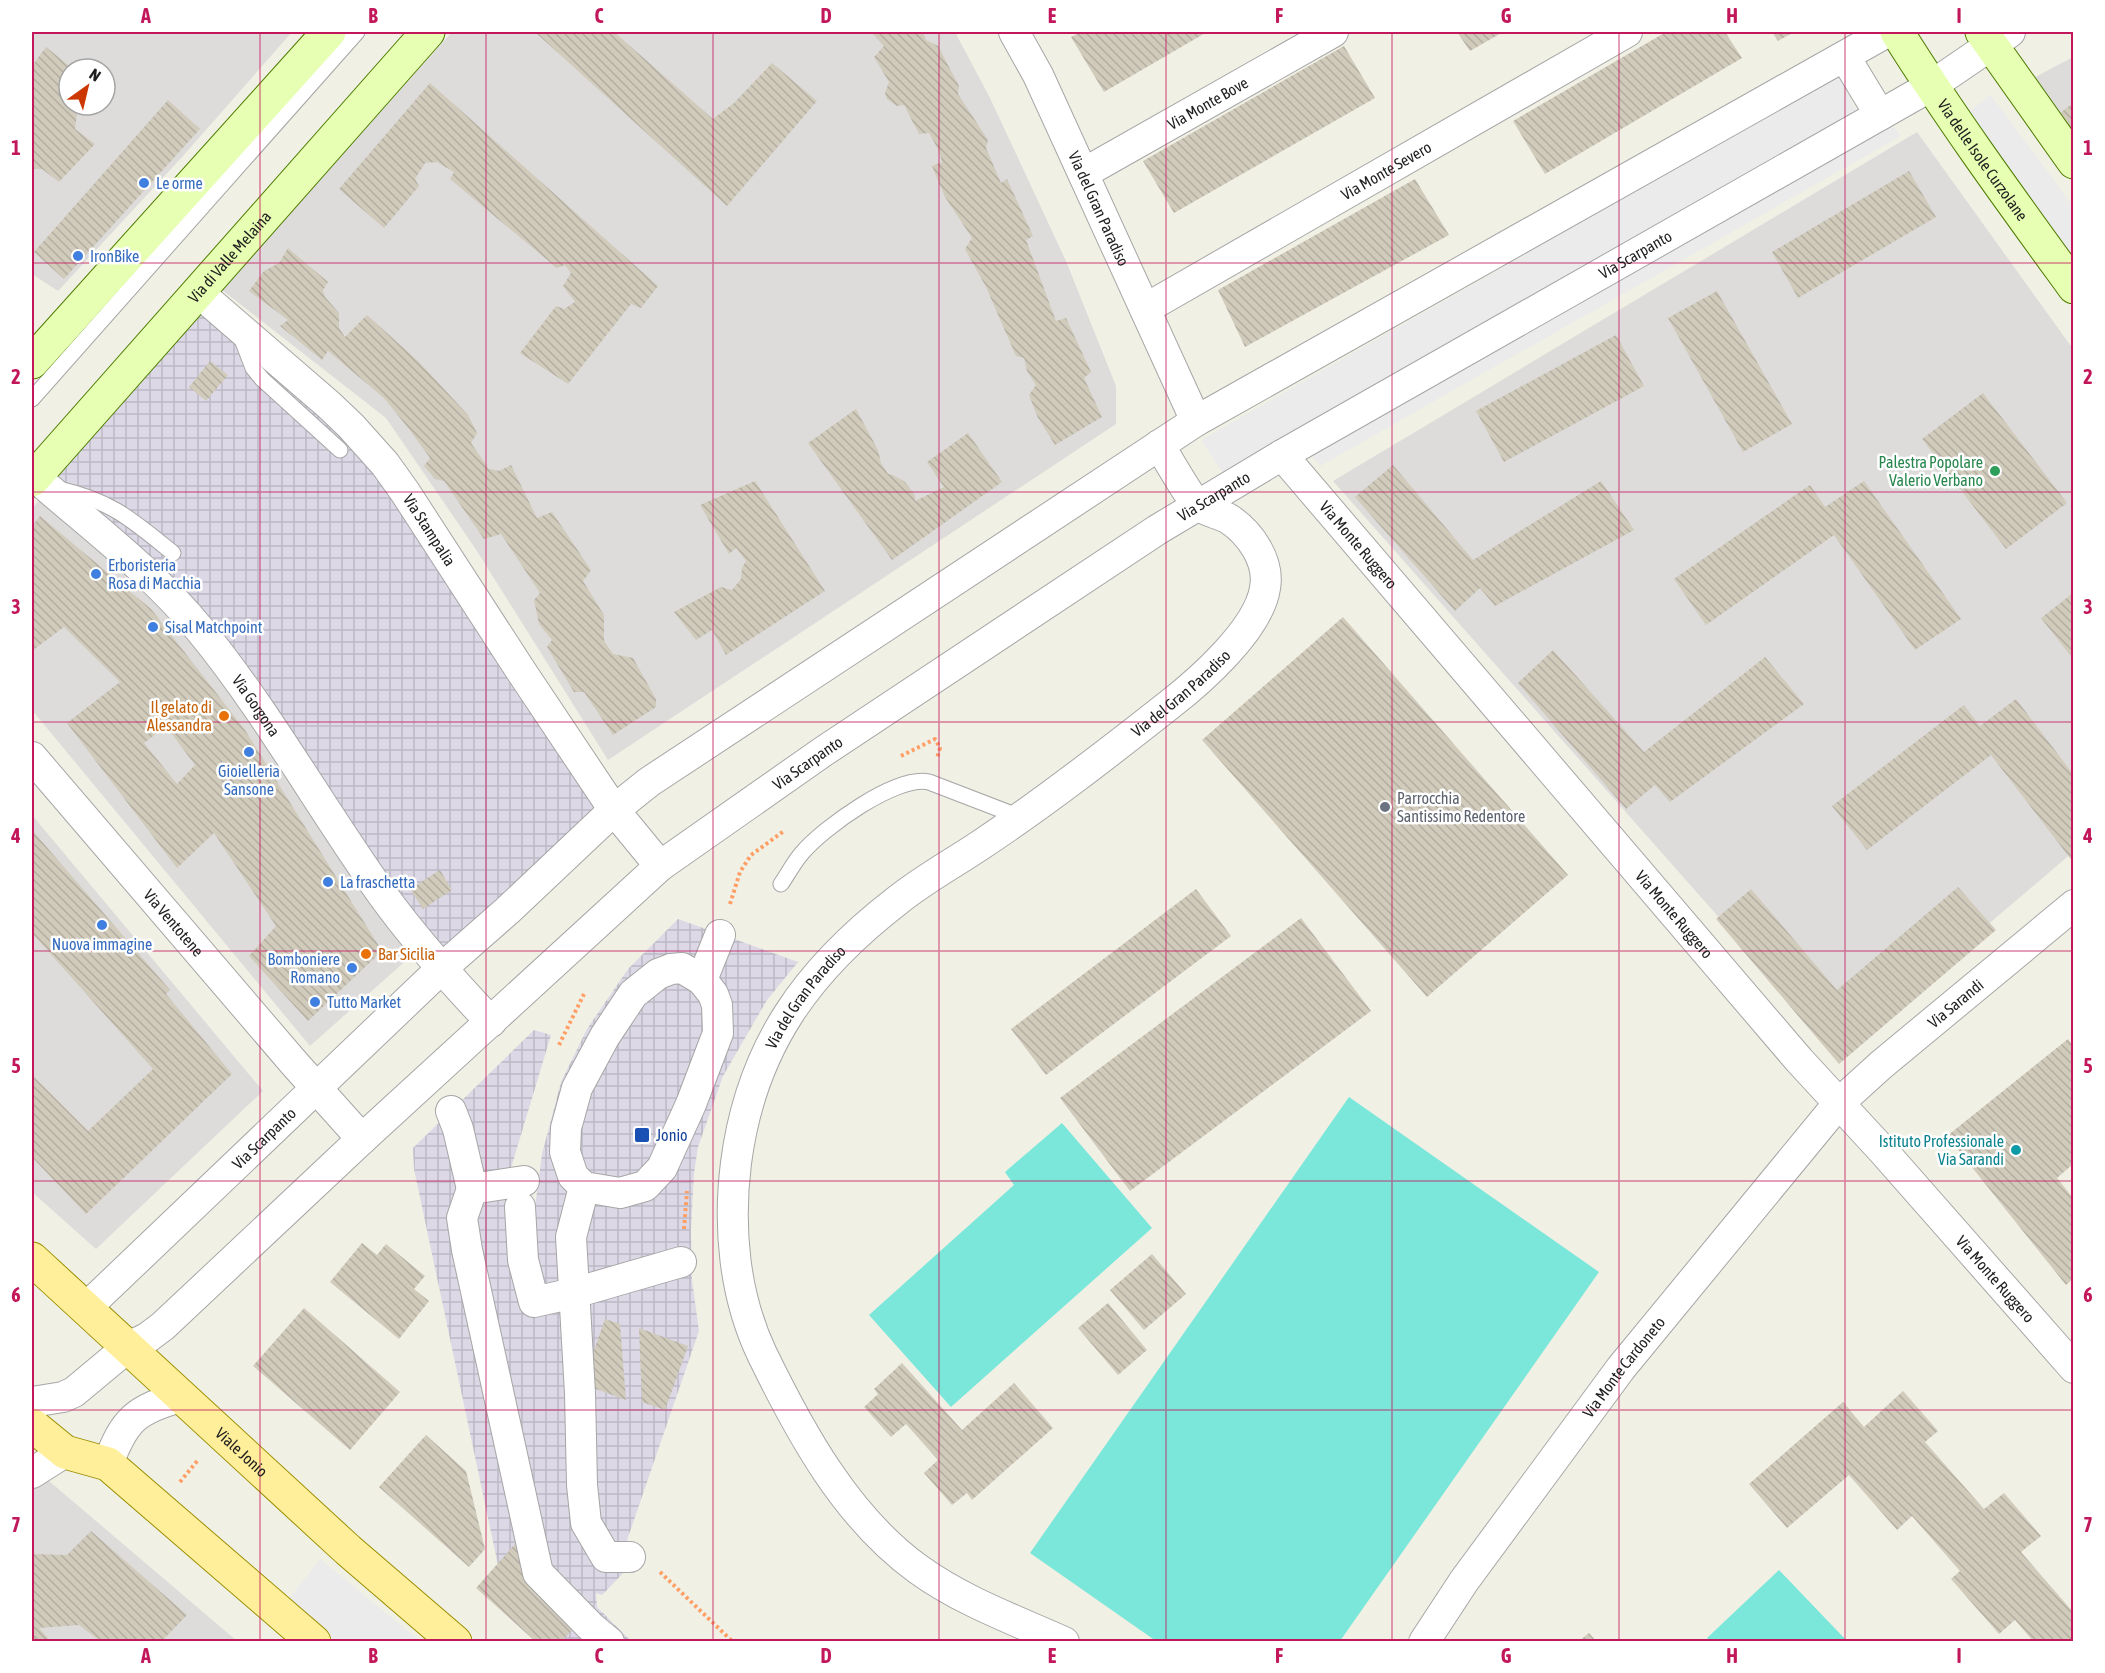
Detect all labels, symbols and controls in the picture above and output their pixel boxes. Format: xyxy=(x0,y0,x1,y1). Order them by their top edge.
text: A xyxy=(140,4,151,27)
text: B xyxy=(368,4,378,27)
text: C xyxy=(595,4,604,27)
text: D xyxy=(820,4,832,27)
text: E xyxy=(1048,4,1057,27)
text: F xyxy=(1275,4,1283,27)
text: G xyxy=(1501,4,1512,27)
text: H xyxy=(1726,4,1738,27)
text: I xyxy=(1956,4,1962,27)
north arrow xyxy=(57,57,117,117)
text: N xyxy=(86,64,104,85)
street label: Via Monte Bove xyxy=(1164,73,1251,133)
street label: Via delle Isole Curzolane xyxy=(1934,96,2032,224)
text: 1 xyxy=(11,136,21,159)
text: 1 xyxy=(2083,136,2093,159)
street label: Via Monte Severo xyxy=(1338,138,1434,203)
street label: Via del Gran Paradiso xyxy=(1065,148,1133,269)
place label: Le orme xyxy=(156,174,203,192)
marker: Le orme xyxy=(137,176,151,190)
street label: Via di Valle Melaina xyxy=(184,207,274,306)
street label: Via Scarpanto xyxy=(1596,226,1675,282)
place label: IronBike xyxy=(90,247,139,265)
marker: IronBike xyxy=(71,249,85,263)
text: 2 xyxy=(11,365,21,388)
text: 2 xyxy=(2083,365,2093,388)
place label: Palestra Popolare Valerio Verbano xyxy=(1878,453,1983,489)
marker: Palestra Popolare Valerio Verbano xyxy=(1988,464,2002,478)
street label: Via Scarpanto xyxy=(1174,468,1253,525)
street label: Via Stampalia xyxy=(400,491,459,569)
street label: Via Monte Ruggero xyxy=(1316,497,1401,592)
place label: Erboristeria Rosa di Macchia xyxy=(108,556,201,592)
marker: Erboristeria Rosa di Macchia xyxy=(89,567,103,581)
text: 3 xyxy=(11,595,21,618)
text: 3 xyxy=(2083,595,2093,618)
place label: Sisal Matchpoint xyxy=(165,618,263,637)
marker: Sisal Matchpoint xyxy=(146,620,160,634)
street label: Via del Gran Paradiso xyxy=(1128,646,1234,740)
street label: Via Gorgona xyxy=(229,671,284,740)
place label: Il gelato di Alessandra xyxy=(147,698,212,734)
marker: Il gelato di Alessandra xyxy=(217,709,231,723)
street label: Via Scarpanto xyxy=(769,732,846,793)
marker: Gioielleria Sansone xyxy=(242,745,256,759)
place label: Gioielleria Sansone xyxy=(218,762,280,798)
place label: Parrocchia Santissimo Redentore xyxy=(1397,789,1525,825)
marker: Parrocchia Santissimo Redentore xyxy=(1378,800,1392,814)
text: 4 xyxy=(10,824,21,847)
text: 4 xyxy=(2082,824,2093,847)
street label: Via Monte Ruggero xyxy=(1632,867,1717,962)
place label: La fraschetta xyxy=(340,873,415,891)
marker: La fraschetta xyxy=(321,875,335,889)
street label: Via Ventotene xyxy=(140,885,207,960)
marker: Nuova immagine xyxy=(95,918,109,932)
place label: Nuova immagine xyxy=(52,935,152,954)
street label: Via del Gran Paradiso xyxy=(762,942,849,1052)
place label: Bar Sicilia xyxy=(378,945,435,963)
marker: Bar Sicilia xyxy=(359,947,373,961)
place label: Bomboniere Romano xyxy=(268,950,340,986)
marker: Bomboniere Romano xyxy=(345,961,359,975)
street label: Via Sarandi xyxy=(1924,975,1987,1031)
place label: Tutto Market xyxy=(327,993,402,1011)
marker: Tutto Market xyxy=(308,995,322,1009)
text: 5 xyxy=(11,1054,21,1077)
text: 5 xyxy=(2083,1054,2093,1077)
street label: Via Scarpanto xyxy=(228,1104,299,1173)
marker: Jonio xyxy=(633,1126,651,1144)
place label: Jonio xyxy=(656,1126,688,1144)
place label: Istituto Professionale Via Sarandi xyxy=(1879,1132,2004,1168)
marker: Istituto Professionale Via Sarandi xyxy=(2009,1143,2023,1157)
street label: Via Monte Ruggero xyxy=(1953,1232,2038,1326)
text: 6 xyxy=(11,1283,21,1306)
text: 6 xyxy=(2083,1283,2093,1306)
street label: Via Monte Cardoneto xyxy=(1579,1313,1668,1421)
street label: Viale Jonio xyxy=(212,1424,271,1480)
text: 7 xyxy=(11,1513,21,1536)
text: 7 xyxy=(2083,1513,2093,1536)
text: A xyxy=(140,1644,151,1667)
text: B xyxy=(368,1644,378,1667)
text: C xyxy=(595,1644,604,1667)
text: D xyxy=(820,1644,832,1667)
text: E xyxy=(1048,1644,1057,1667)
text: F xyxy=(1275,1644,1283,1667)
text: G xyxy=(1501,1644,1512,1667)
text: H xyxy=(1726,1644,1738,1667)
text: I xyxy=(1956,1644,1962,1667)

